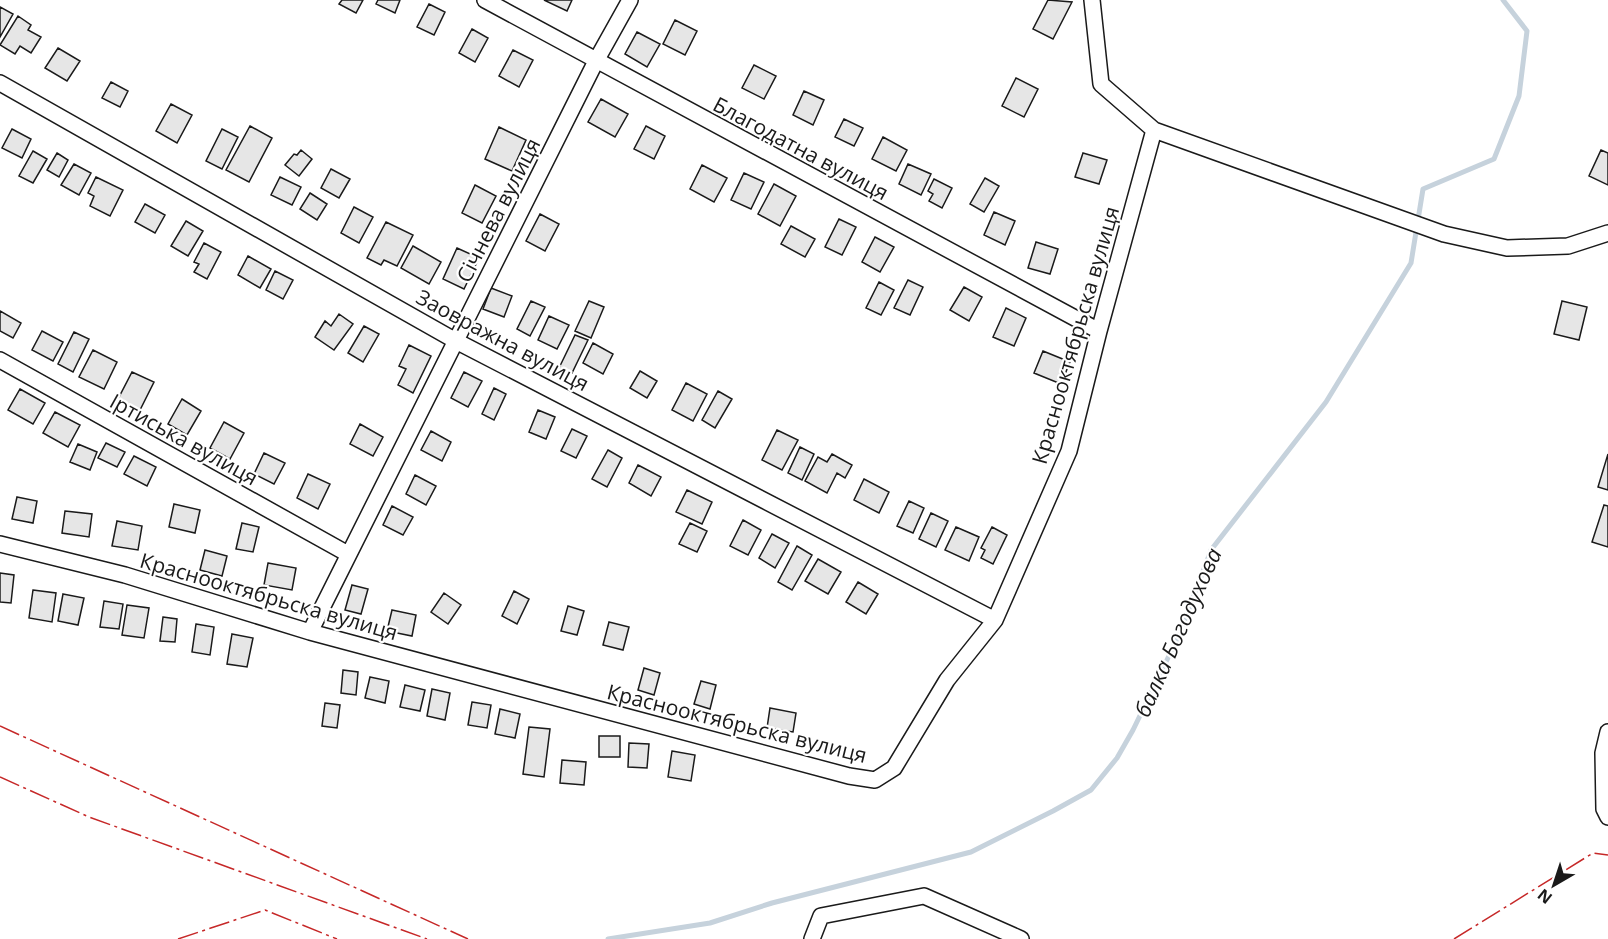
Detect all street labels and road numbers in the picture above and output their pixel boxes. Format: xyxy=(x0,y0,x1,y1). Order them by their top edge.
street label: Благодатна вулиця xyxy=(708,90,894,206)
street label: Січнева вулиця xyxy=(450,133,546,287)
street label: Краснооктябрьска вулиця xyxy=(1025,203,1125,467)
street label: Заовражна вулиця xyxy=(412,283,594,397)
street label: Іртиська вулиця xyxy=(105,387,263,491)
street label: Краснооктябрьска вулиця xyxy=(137,546,401,646)
street label: Краснооктябрьска вулиця xyxy=(604,677,870,769)

